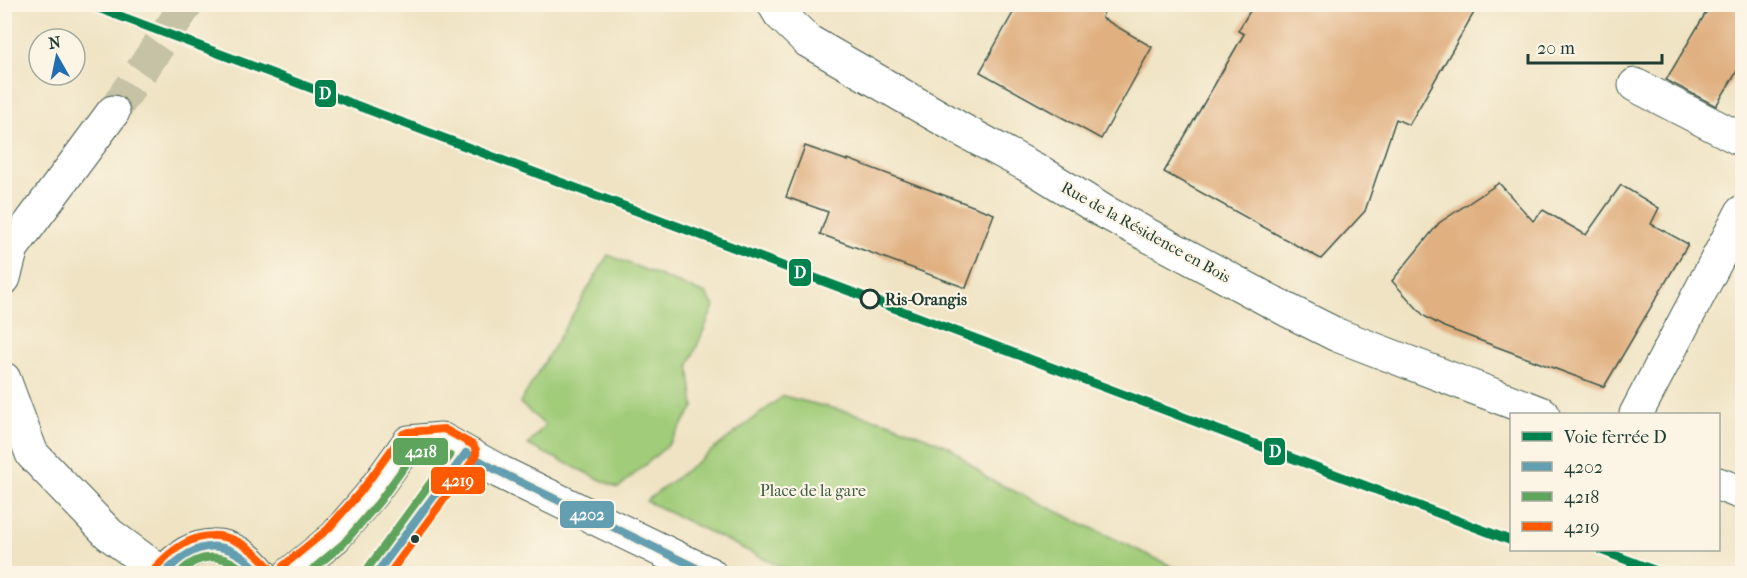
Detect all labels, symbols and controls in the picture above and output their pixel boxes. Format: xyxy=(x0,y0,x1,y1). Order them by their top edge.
north arrow xyxy=(27,27,87,87)
scale bar xyxy=(1528,27,1662,65)
text: N xyxy=(47,32,63,53)
text: 20 m xyxy=(1537,38,1575,59)
line badge: D xyxy=(314,79,337,108)
text: D xyxy=(319,84,331,103)
street label: Rue de la Résidence en Bois xyxy=(1058,177,1234,287)
line badge: D xyxy=(788,258,812,287)
text: D xyxy=(794,263,806,282)
marker: Ris-Orangis xyxy=(860,289,880,309)
place label: Ris-Orangis xyxy=(885,290,967,310)
legend xyxy=(1510,413,1720,551)
text: Voie ferrée D xyxy=(1563,427,1667,448)
line badge: 4218 xyxy=(392,437,449,466)
line badge: D xyxy=(1263,437,1286,466)
text: 4218 xyxy=(404,442,437,462)
text: D xyxy=(1269,442,1281,461)
text: 4202 xyxy=(1564,457,1603,478)
line badge: 4219 xyxy=(430,466,486,495)
text: 4219 xyxy=(441,471,474,491)
park label: Place de la gare xyxy=(760,481,866,500)
text: 4218 xyxy=(1564,487,1599,508)
line badge: 4202 xyxy=(559,500,615,529)
text: 4202 xyxy=(569,505,604,525)
text: 4219 xyxy=(1564,517,1600,538)
unlabelled marker xyxy=(409,533,421,545)

